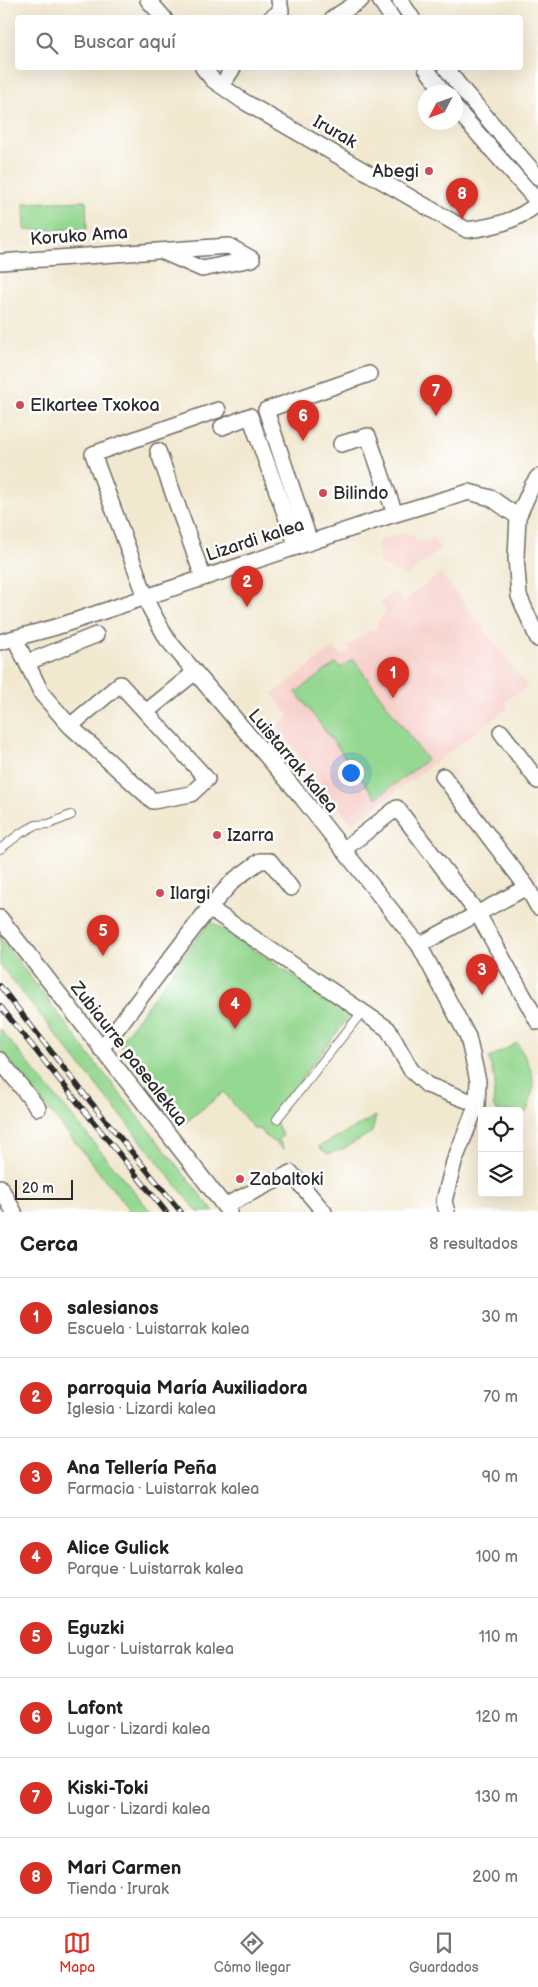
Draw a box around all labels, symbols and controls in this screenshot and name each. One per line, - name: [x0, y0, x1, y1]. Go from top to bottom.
- search box: [15, 15, 523, 70]
- icon: search: [33, 29, 61, 57]
- text: Buscar aquí: [73, 31, 176, 54]
- north arrow: [418, 85, 463, 130]
- street label: Irurak: [309, 111, 361, 153]
- place label: Abegi: [373, 161, 419, 182]
- marker: Abegi: [423, 165, 435, 177]
- pin: 8: [446, 178, 478, 219]
- street label: Koruko Ama: [29, 222, 129, 250]
- pin: 7: [420, 375, 452, 416]
- place label: Elkartee Txokoa: [30, 395, 160, 416]
- marker: Elkartee Txokoa: [14, 399, 26, 411]
- pin: 6: [287, 400, 319, 441]
- place label: Bilindo: [333, 483, 388, 504]
- marker: Bilindo: [317, 487, 329, 499]
- street label: Lizardi kalea: [203, 514, 307, 566]
- pin: 2: [231, 566, 263, 607]
- pin: 1: [377, 657, 409, 698]
- street label: Luistarrak kalea: [244, 705, 342, 817]
- your location: [338, 760, 364, 786]
- place label: Izarra: [227, 825, 274, 846]
- marker: Izarra: [211, 829, 223, 841]
- place label: Ilargi: [170, 883, 210, 904]
- marker: Ilargi: [154, 887, 166, 899]
- pin: 5: [87, 915, 119, 956]
- pin: 3: [466, 954, 498, 995]
- street label: Zubiaurre pasealekua: [66, 977, 192, 1130]
- pin: 4: [219, 988, 251, 1029]
- map controls: [478, 1107, 523, 1197]
- button: locate: [478, 1107, 523, 1152]
- button: layers: [478, 1152, 523, 1197]
- place label: Zabaltoki: [249, 1169, 324, 1190]
- marker: Zabaltoki: [234, 1173, 246, 1185]
- scale bar: [15, 1177, 72, 1200]
- text: 20 m: [22, 1180, 54, 1197]
- text: Cerca: [20, 1232, 78, 1257]
- text: 8 resultados: [429, 1235, 518, 1254]
- text: salesianos: [67, 1297, 159, 1320]
- text: 1: [33, 1308, 39, 1327]
- text: 30 m: [481, 1308, 518, 1327]
- text: Escuela · Luistarrak kalea: [67, 1320, 250, 1339]
- text: parroquia María Auxiliadora: [67, 1377, 308, 1400]
- text: 2: [31, 1388, 41, 1407]
- text: 70 m: [483, 1388, 518, 1407]
- text: Iglesia · Lizardi kalea: [67, 1400, 216, 1419]
- text: Ana Tellería Peña: [67, 1457, 217, 1480]
- text: 3: [31, 1468, 41, 1487]
- text: 90 m: [482, 1468, 518, 1487]
- text: Farmacia · Luistarrak kalea: [67, 1480, 259, 1499]
- text: Alice Gulick: [67, 1537, 169, 1560]
- text: 4: [31, 1548, 41, 1567]
- text: 100 m: [475, 1548, 518, 1567]
- text: Parque · Luistarrak kalea: [67, 1560, 243, 1579]
- text: Eguzki: [67, 1617, 124, 1640]
- text: 5: [31, 1628, 41, 1647]
- text: 110 m: [479, 1628, 518, 1647]
- text: Lugar · Luistarrak kalea: [67, 1640, 234, 1659]
- text: Lafont: [67, 1697, 123, 1720]
- text: 6: [31, 1708, 41, 1727]
- text: 120 m: [475, 1708, 518, 1727]
- text: Lugar · Lizardi kalea: [67, 1720, 210, 1739]
- text: Kiski-Toki: [67, 1777, 148, 1800]
- text: 7: [32, 1788, 40, 1807]
- text: 130 m: [475, 1788, 518, 1807]
- text: Lugar · Lizardi kalea: [67, 1800, 210, 1819]
- text: Mari Carmen: [67, 1857, 181, 1880]
- text: 8: [31, 1868, 41, 1887]
- text: 200 m: [472, 1868, 518, 1887]
- text: Tienda · Irurak: [67, 1880, 169, 1899]
- tab: Mapa: [59, 1929, 95, 1976]
- tab: Cómo llegar: [214, 1929, 290, 1976]
- tab: Guardados: [409, 1929, 479, 1976]

